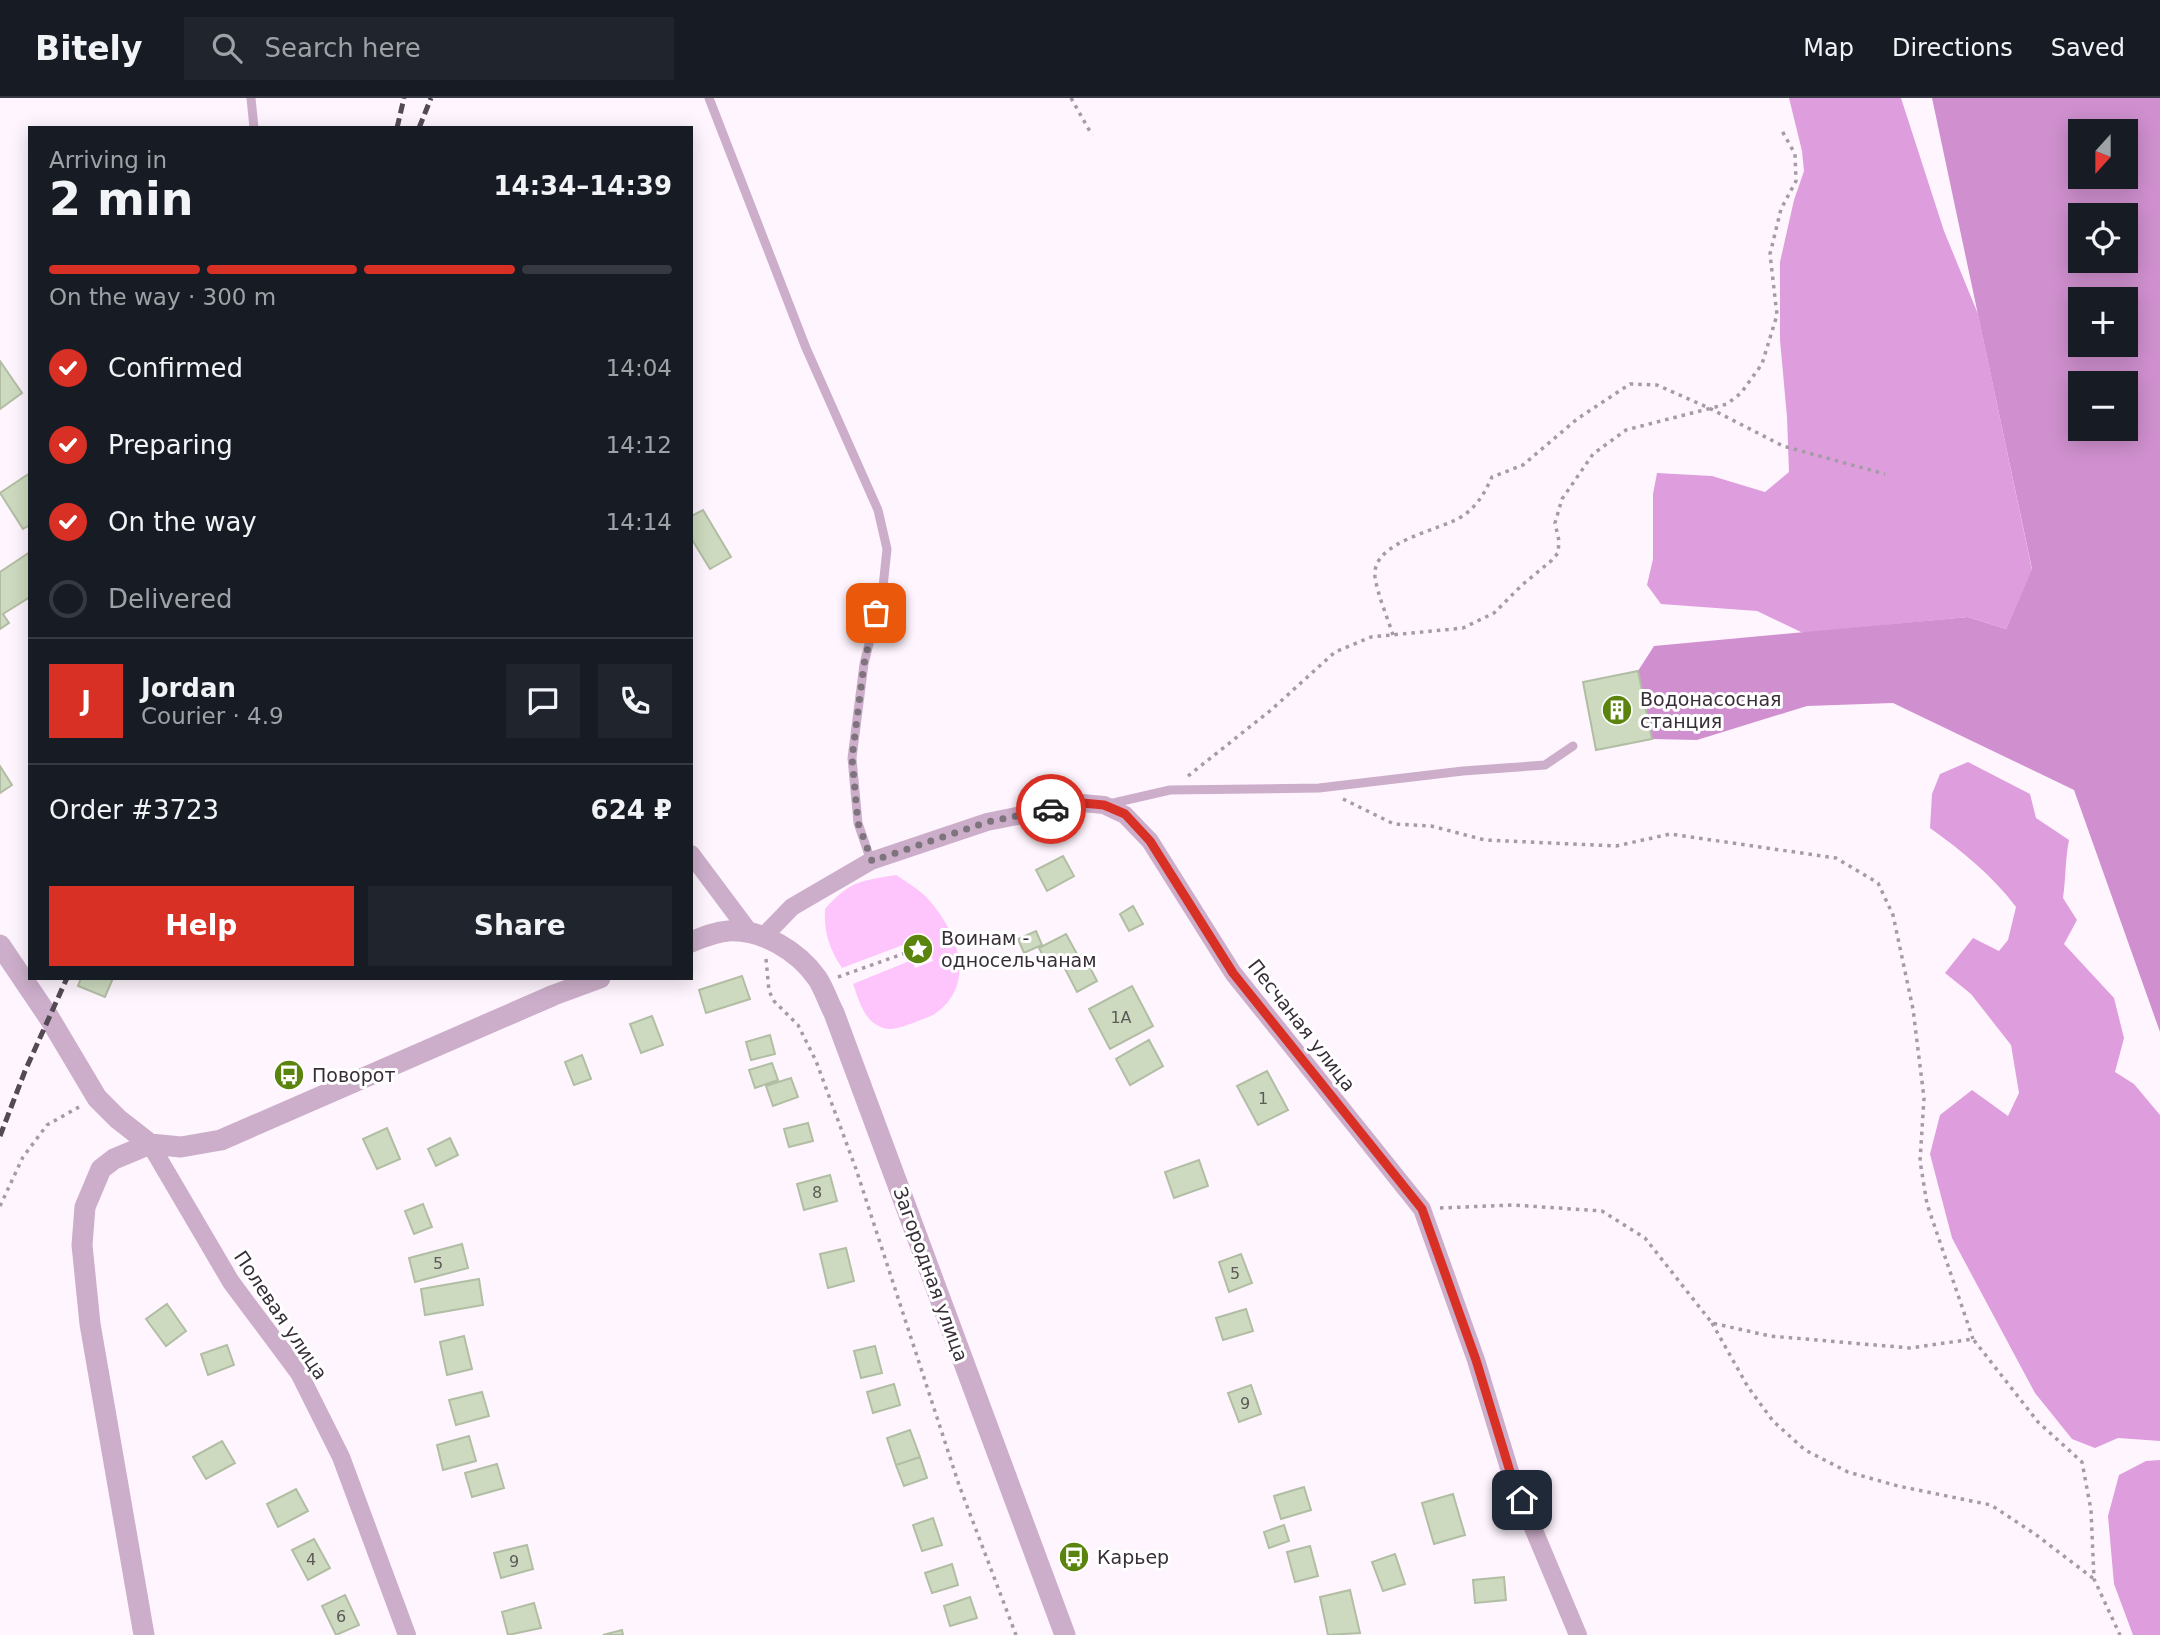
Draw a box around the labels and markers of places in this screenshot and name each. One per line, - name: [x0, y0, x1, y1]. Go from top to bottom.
- pin: [846, 583, 906, 643]
- place label: Водонасосная станция: [1640, 688, 1782, 732]
- building icon: Водонасосная станция: [1600, 693, 1634, 727]
- place label: Воинам - односельчанам: [941, 927, 1097, 971]
- place icon: Воинам - односельчанам: [901, 932, 935, 966]
- bus stop icon: Поворот: [272, 1058, 306, 1092]
- place label: Поворот: [312, 1064, 396, 1086]
- pin: [1492, 1470, 1552, 1530]
- bus stop icon: Карьер: [1057, 1540, 1091, 1574]
- place label: Карьер: [1097, 1546, 1169, 1568]

